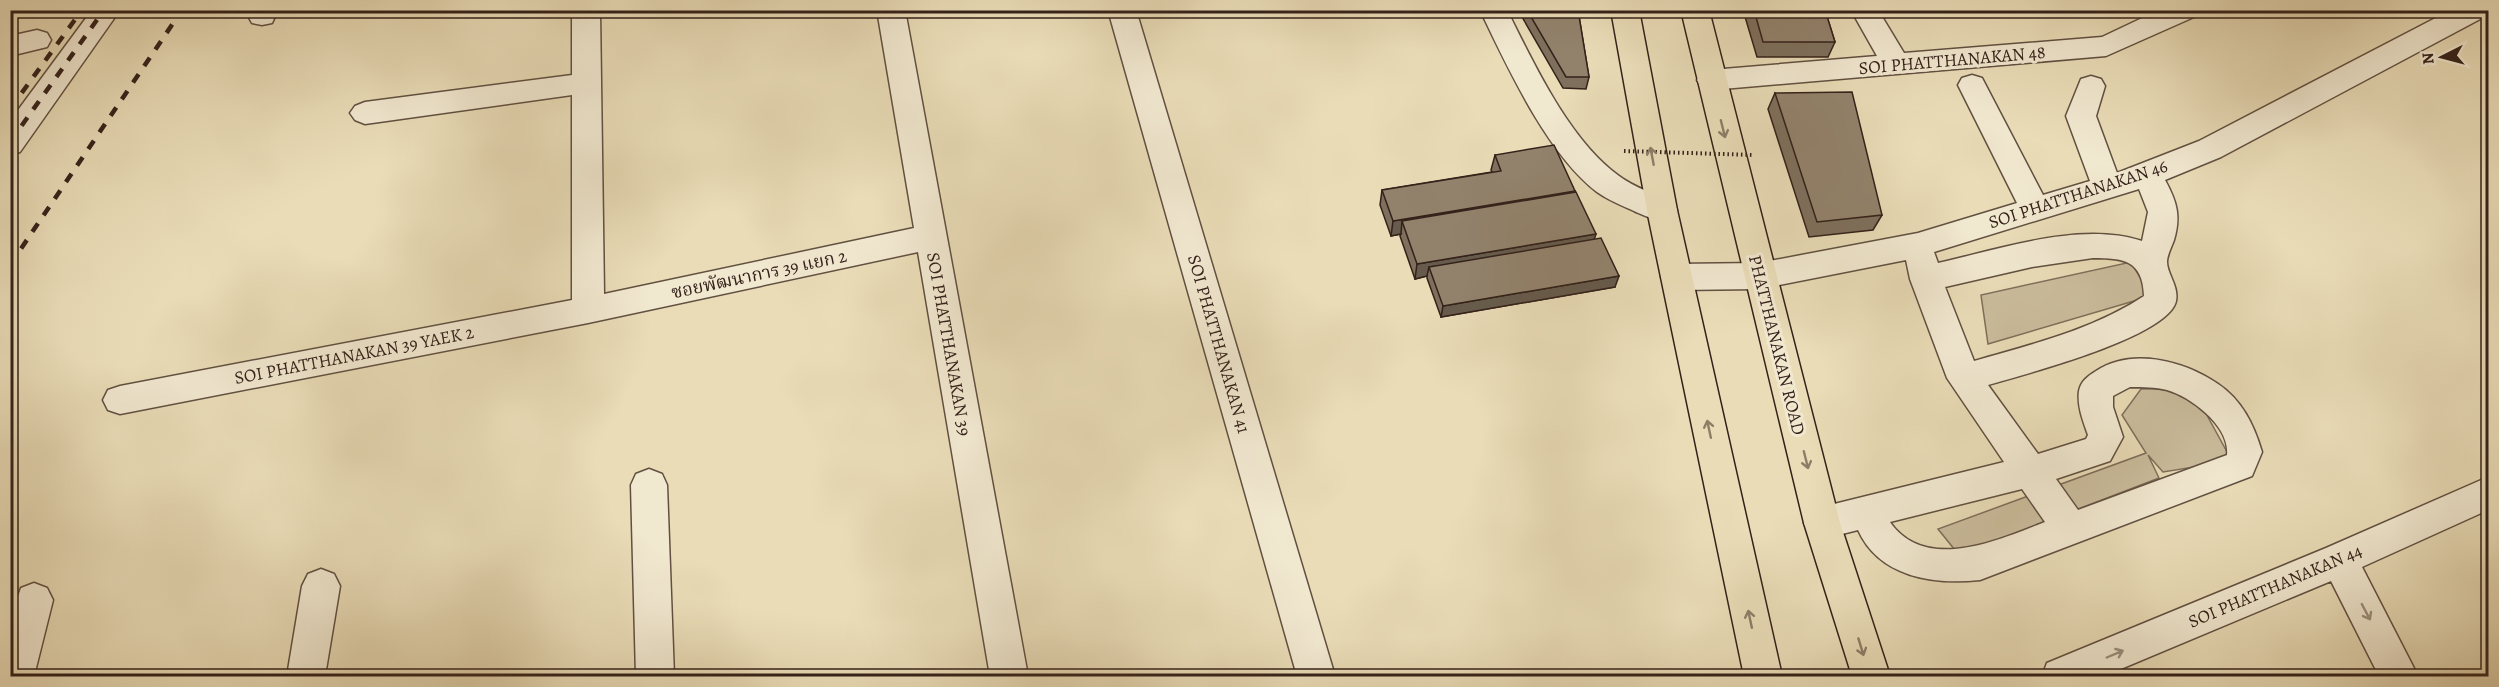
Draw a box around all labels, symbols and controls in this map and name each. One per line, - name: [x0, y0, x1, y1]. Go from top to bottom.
- north arrow: [2412, 27, 2472, 87]
- street label: SOI PHATTHANAKAN 48: [1858, 40, 2046, 80]
- text: N: [2416, 51, 2440, 65]
- one-way arrow: [1718, 119, 1730, 138]
- one-way arrow: [1646, 146, 1657, 166]
- street label: SOI PHATTHANAKAN 46: [1985, 154, 2171, 234]
- street label: ซอยพัฒนาการ 39 แยก 2: [669, 244, 849, 304]
- street label: SOI PHATTHANAKAN 39: [921, 250, 977, 438]
- street label: SOI PHATTHANAKAN 41: [1182, 252, 1256, 436]
- street label: PHATTHANAKAN ROAD: [1743, 252, 1811, 438]
- street label: SOI PHATTHANAKAN 39 YAEK 2: [232, 320, 476, 390]
- one-way arrow: [1703, 419, 1715, 438]
- one-way arrow: [1801, 450, 1813, 469]
- street label: SOI PHATTHANAKAN 44: [2184, 538, 2366, 634]
- one-way arrow: [2361, 602, 2373, 620]
- one-way arrow: [1744, 610, 1755, 630]
- one-way arrow: [1857, 637, 1868, 656]
- one-way arrow: [2105, 648, 2124, 659]

